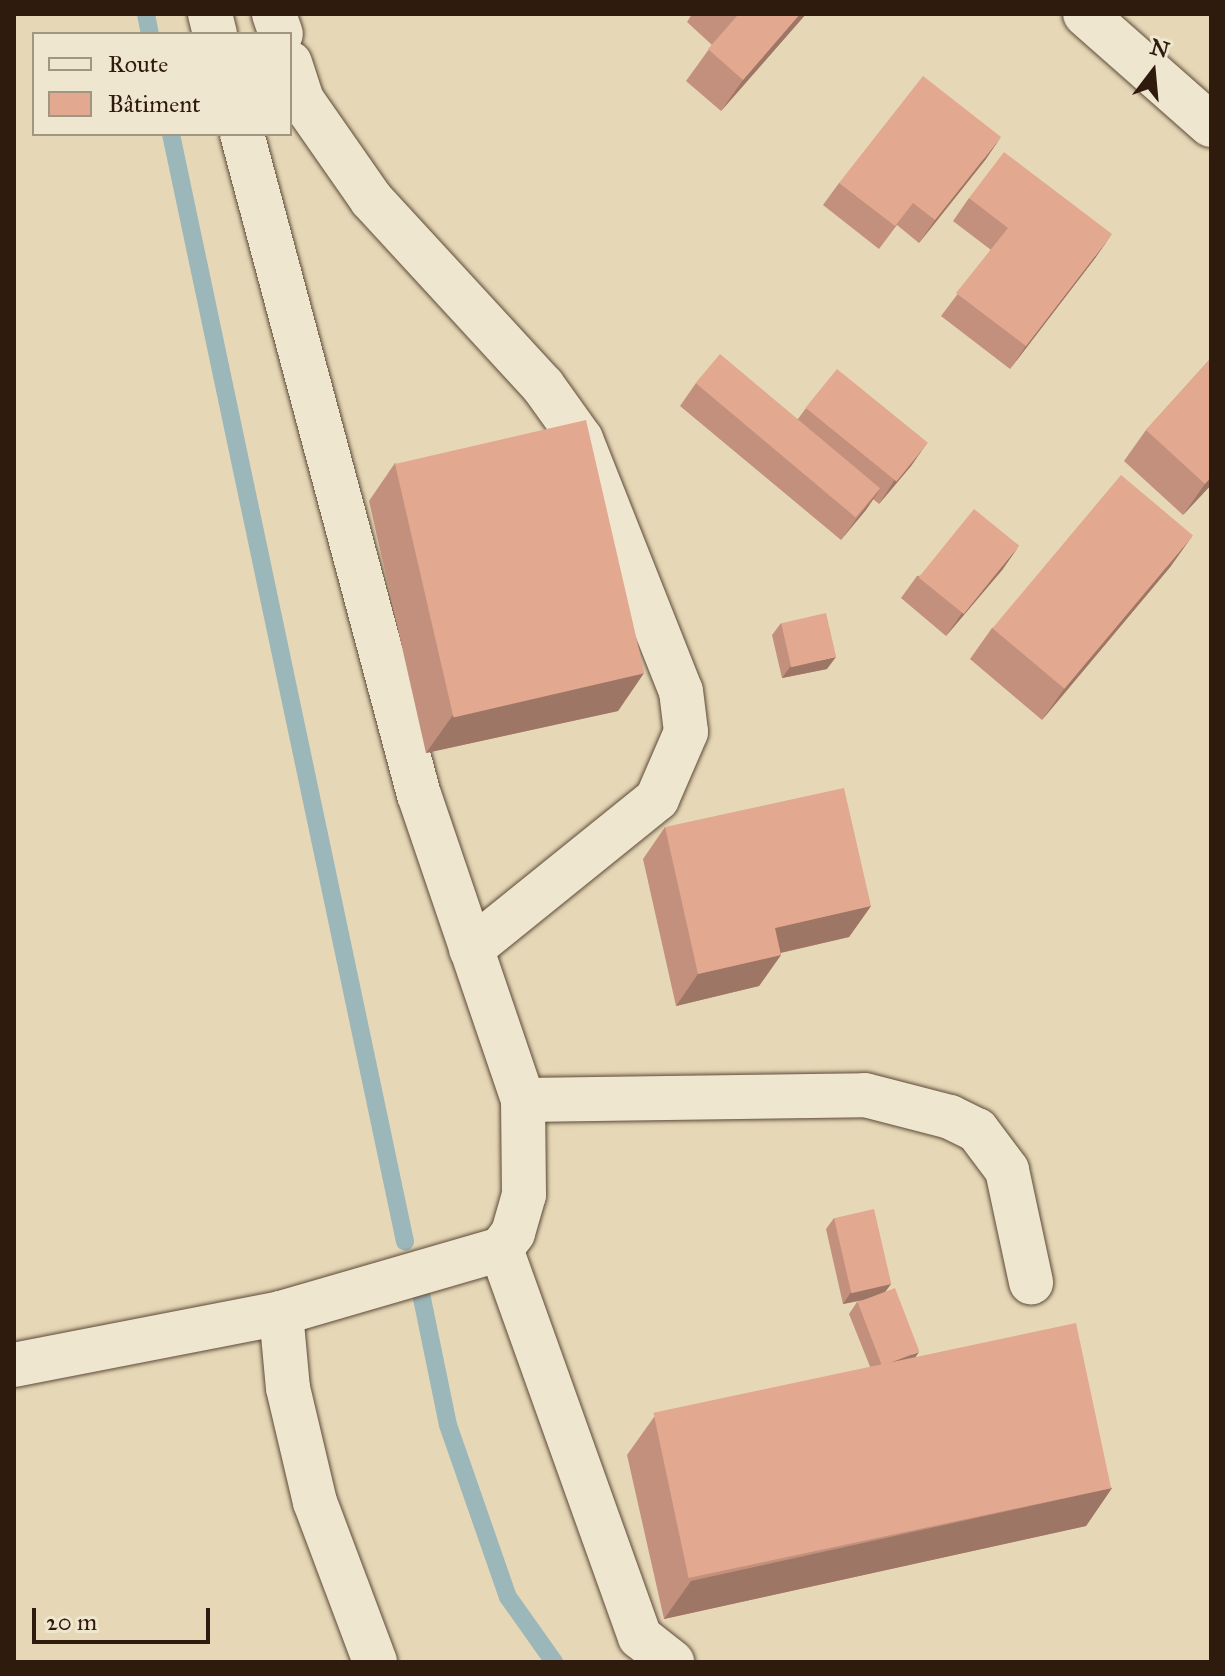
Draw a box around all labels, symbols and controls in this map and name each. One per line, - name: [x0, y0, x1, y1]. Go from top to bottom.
- legend: [32, 32, 292, 136]
- north arrow: [1113, 32, 1193, 112]
- text: N: [1147, 33, 1172, 64]
- text: Route: [108, 49, 168, 79]
- text: Bâtiment: [108, 89, 201, 119]
- scale bar: [36, 1592, 214, 1642]
- text: 20 m: [46, 1607, 97, 1637]

